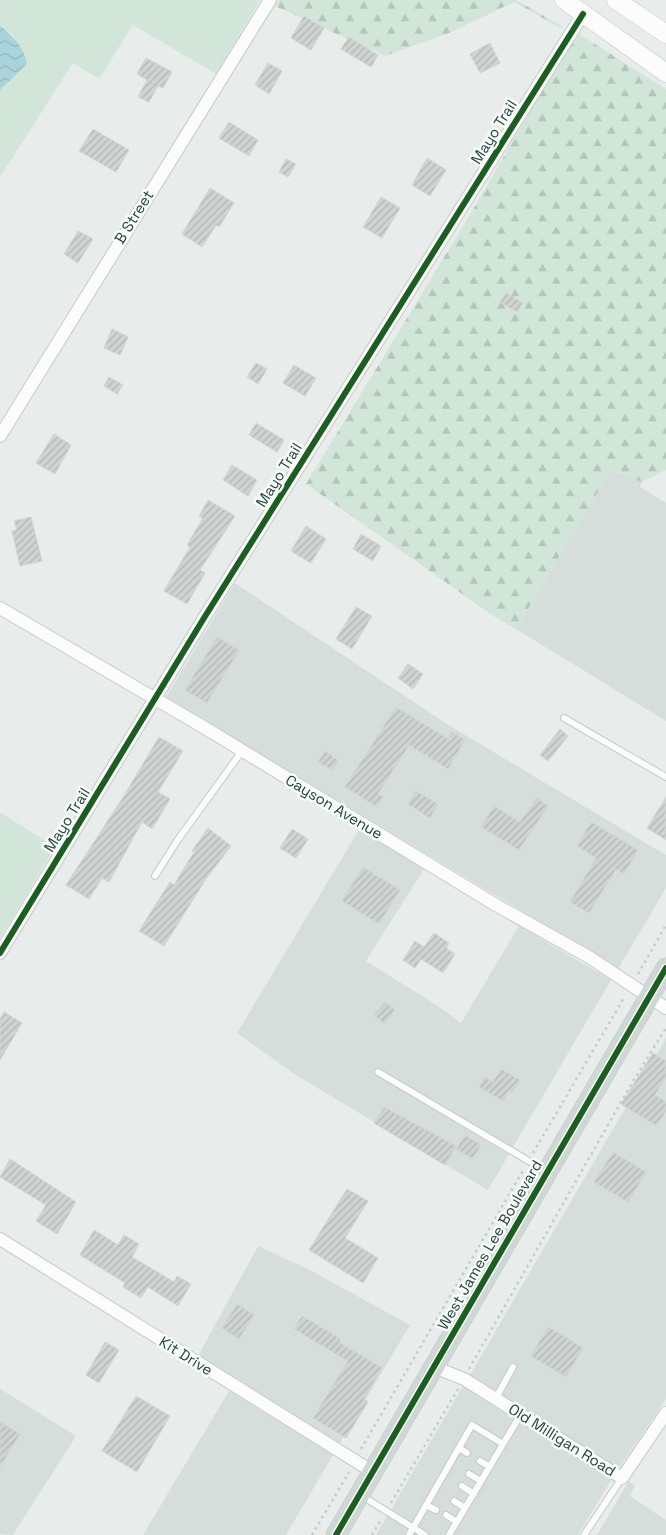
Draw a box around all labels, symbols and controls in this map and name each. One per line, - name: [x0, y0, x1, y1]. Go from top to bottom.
- street label: Mayo Trail: [466, 96, 521, 167]
- street label: B Street: [110, 186, 157, 247]
- street label: Mayo Trail: [251, 439, 306, 510]
- street label: Cayson Avenue: [282, 770, 387, 843]
- street label: Mayo Trail: [39, 784, 94, 855]
- street label: West James Lee Boulevard: [433, 1156, 546, 1333]
- street label: Kit Drive: [156, 1332, 217, 1379]
- street label: Old Milligan Road: [505, 1399, 619, 1480]

